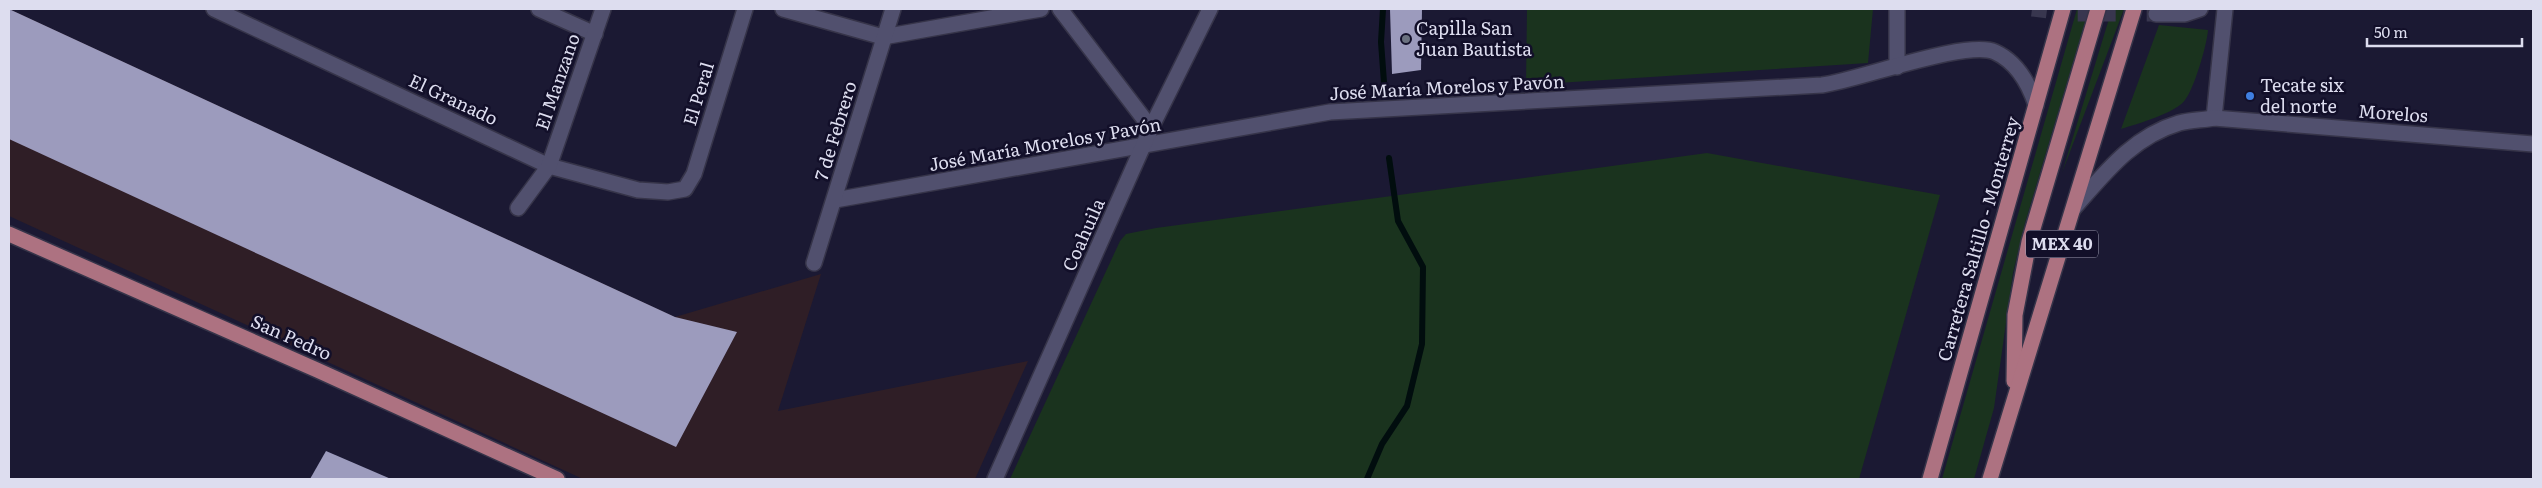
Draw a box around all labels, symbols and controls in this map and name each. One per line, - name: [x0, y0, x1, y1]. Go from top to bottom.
- place label: Capilla San Juan Bautista: [1416, 14, 1532, 62]
- scale bar: [2367, 15, 2522, 47]
- text: 50 m: [2374, 20, 2408, 43]
- street label: El Manzano: [527, 29, 586, 134]
- marker: Capilla San Juan Bautista: [1400, 33, 1412, 45]
- street label: El Peral: [675, 58, 720, 129]
- street label: El Granado: [405, 66, 503, 131]
- street label: José María Morelos y Pavón: [1329, 67, 1565, 106]
- place label: Tecate six del norte: [2260, 71, 2345, 119]
- street label: 7 de Febrero: [807, 77, 863, 184]
- marker: Tecate six del norte: [2244, 90, 2256, 102]
- street label: Morelos: [2357, 97, 2429, 128]
- street label: José María Morelos y Pavón: [927, 110, 1163, 177]
- street label: Carretera Saltillo - Monterrey: [1930, 112, 2026, 364]
- street label: Coahuila: [1055, 193, 1111, 275]
- road number: MEX 40: [2026, 230, 2098, 258]
- street label: San Pedro: [247, 307, 336, 366]

